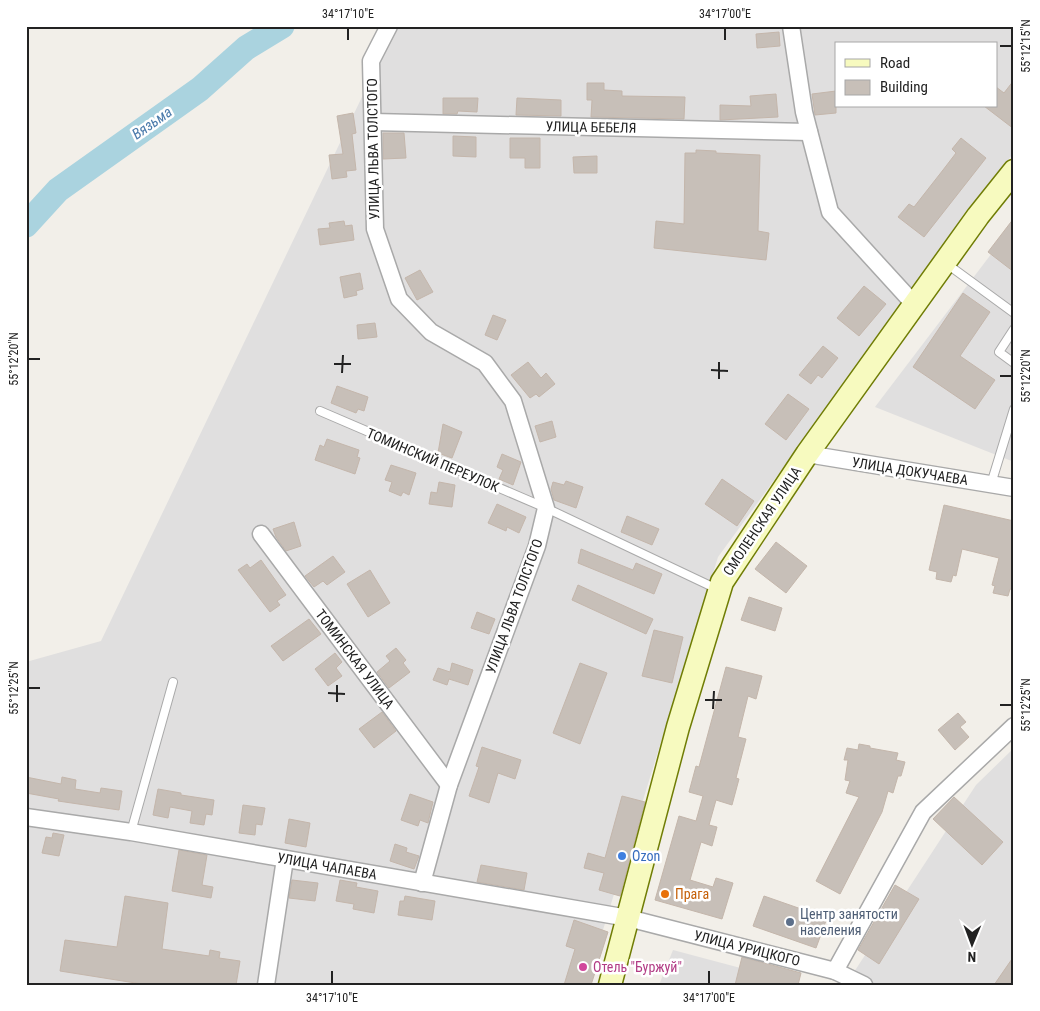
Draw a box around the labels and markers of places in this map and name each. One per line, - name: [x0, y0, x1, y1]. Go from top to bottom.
- place label: Ozon: [632, 848, 660, 864]
- marker: Ozon: [616, 850, 628, 862]
- place label: Прага: [675, 886, 709, 902]
- marker: Прага: [659, 888, 671, 900]
- place label: Центр занятости населения: [800, 906, 898, 938]
- marker: Центр занятости населения: [784, 916, 796, 928]
- place label: Отель "Буржуй": [593, 959, 682, 975]
- marker: Отель "Буржуй": [577, 961, 589, 973]

